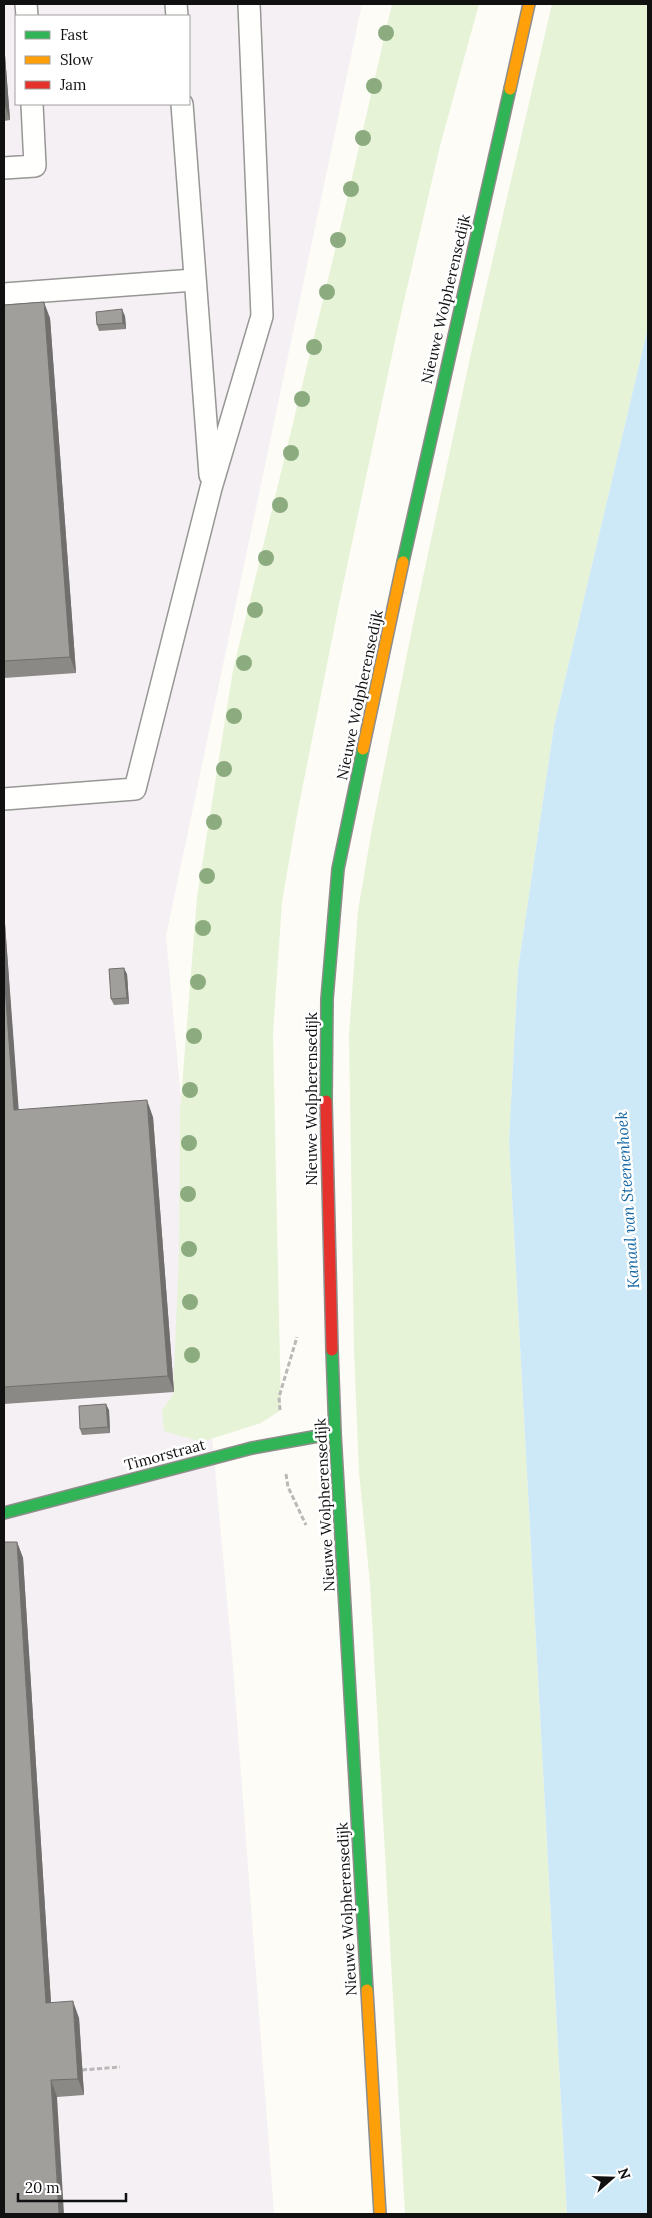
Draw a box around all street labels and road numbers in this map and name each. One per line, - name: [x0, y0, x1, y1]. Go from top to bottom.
- street label: Nieuwe Wolpherensedijk: [417, 212, 474, 386]
- street label: Nieuwe Wolpherensedijk: [332, 608, 387, 782]
- street label: Nieuwe Wolpherensedijk: [302, 1012, 321, 1186]
- street label: Nieuwe Wolpherensedijk: [310, 1418, 339, 1592]
- street label: Timorstraat: [122, 1435, 208, 1474]
- street label: Nieuwe Wolpherensedijk: [332, 1822, 361, 1996]

